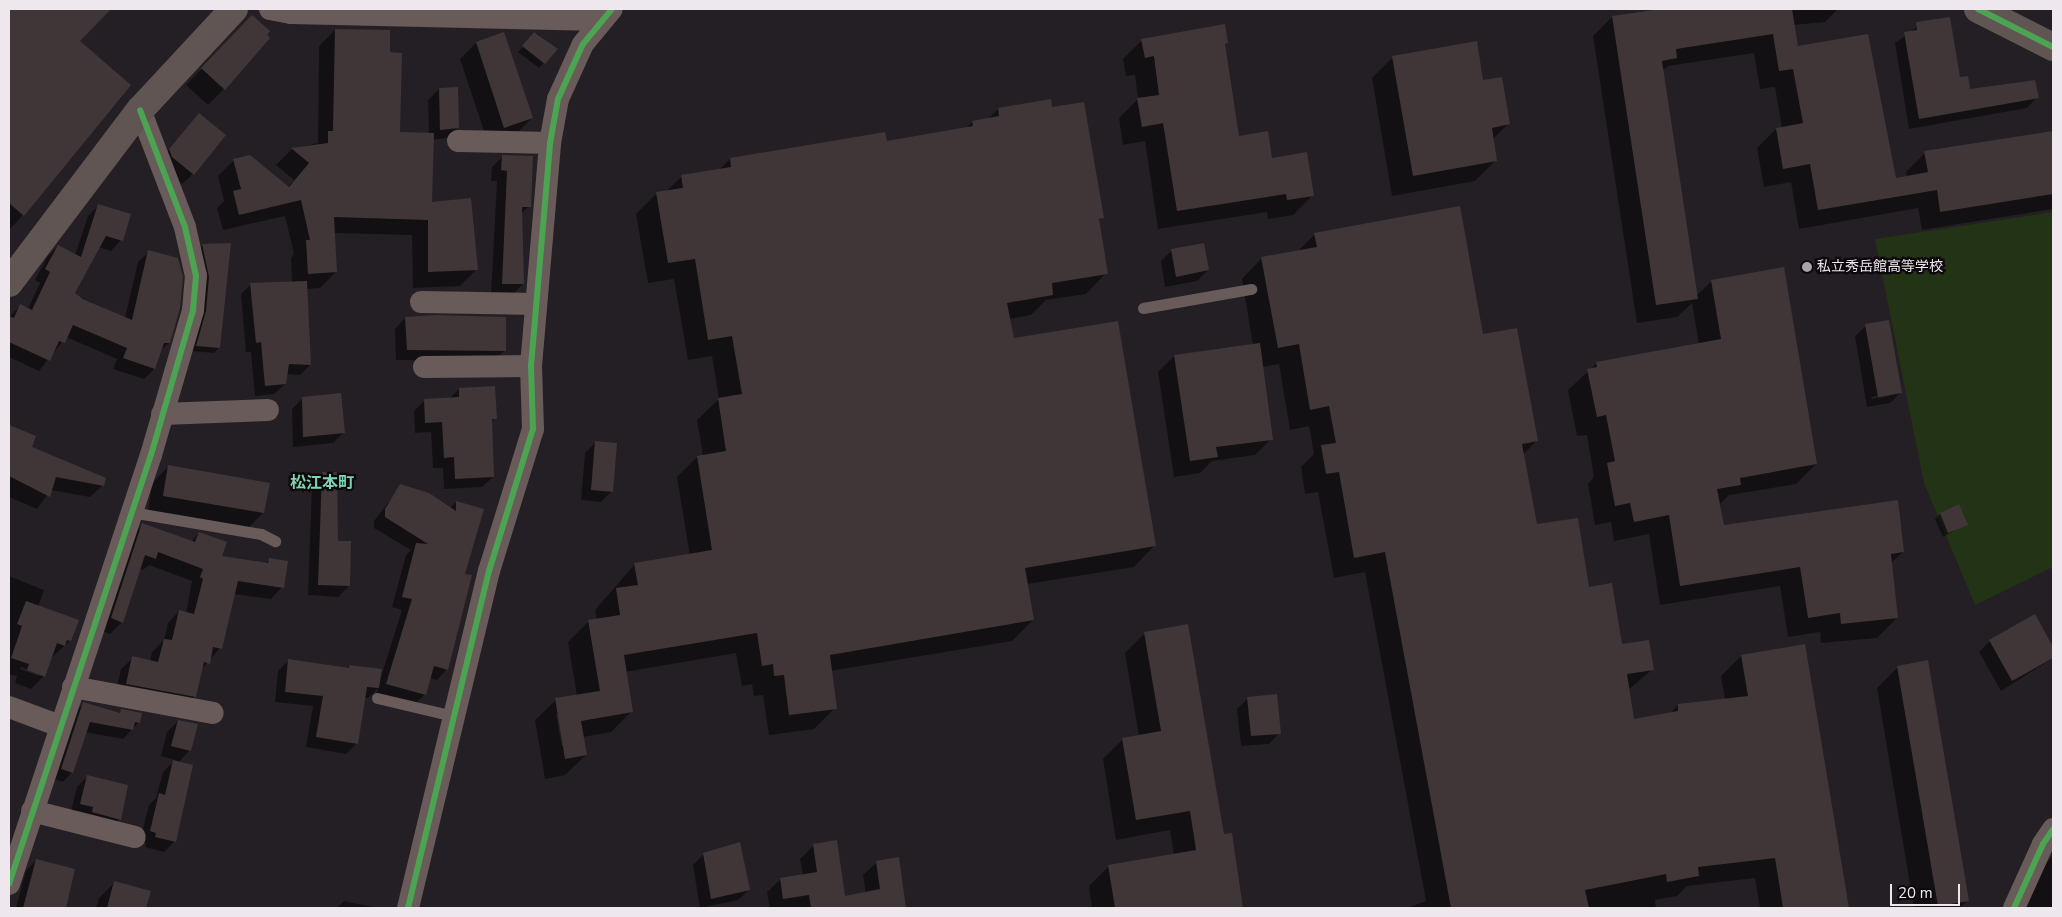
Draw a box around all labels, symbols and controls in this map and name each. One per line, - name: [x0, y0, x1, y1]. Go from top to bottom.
- place label: 私立秀岳館高等学校: [1817, 259, 1943, 275]
- marker: 私立秀岳館高等学校: [1801, 261, 1813, 273]
- district label: 松江本町: [290, 473, 354, 493]
- scale bar: [1892, 874, 1962, 906]
- text: 20 m: [1898, 883, 1933, 903]

